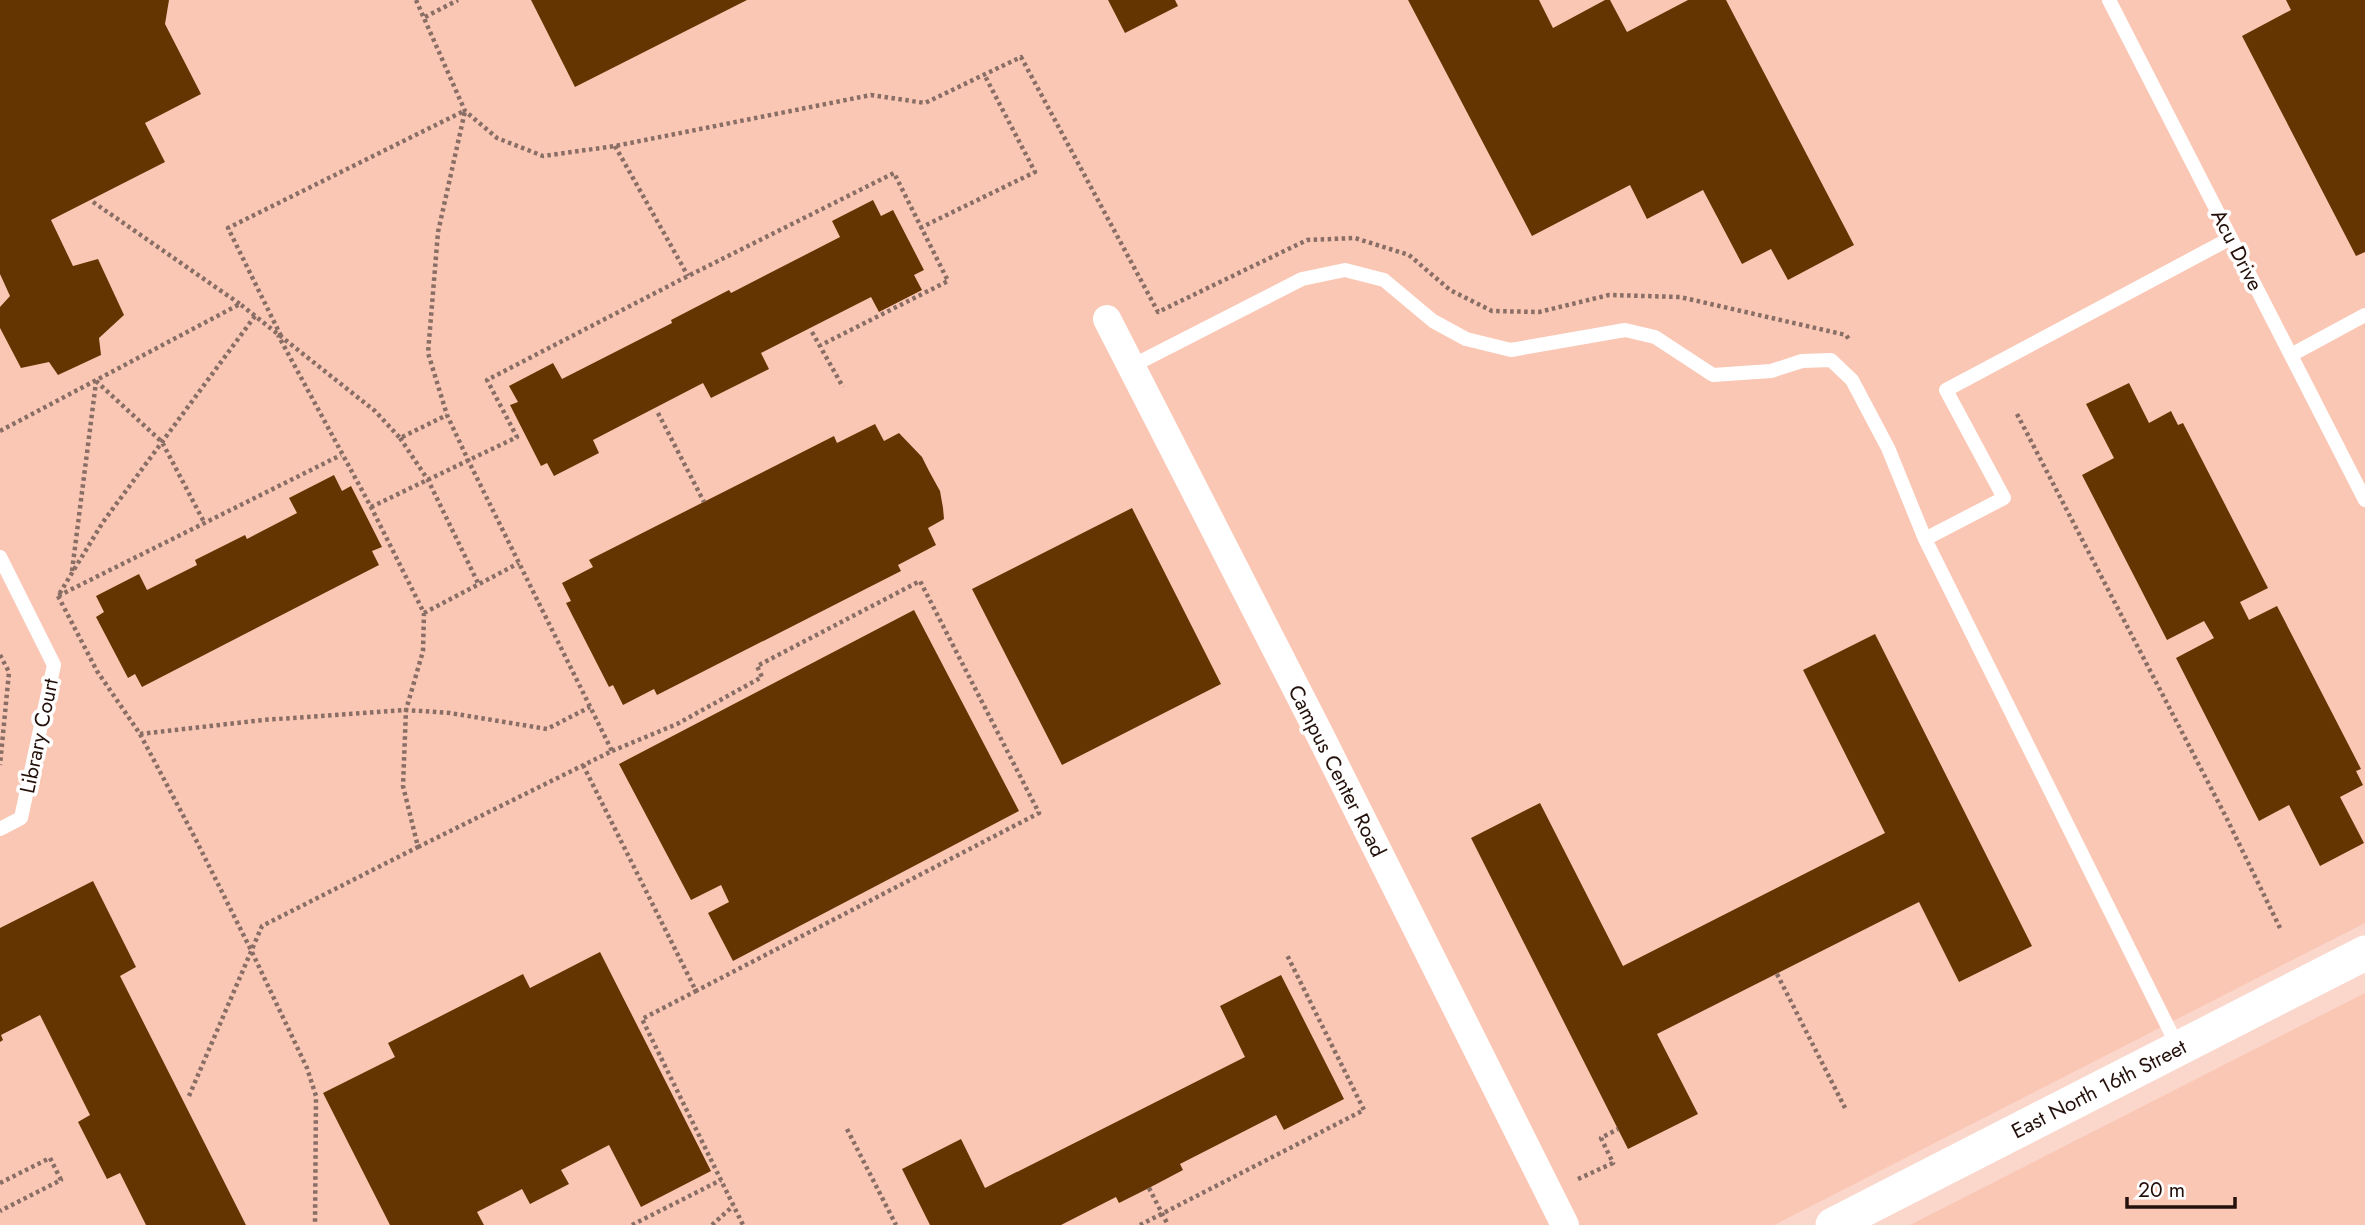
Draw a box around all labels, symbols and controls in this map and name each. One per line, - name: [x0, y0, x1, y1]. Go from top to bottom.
- street label: Acu Drive: [2204, 204, 2270, 296]
- street label: Library Court: [12, 676, 66, 796]
- street label: Campus Center Road: [1281, 680, 1393, 862]
- street label: East North 16th Street: [2006, 1032, 2192, 1146]
- scale bar: [2127, 1166, 2236, 1210]
- text: 20 m: [2138, 1175, 2185, 1205]

